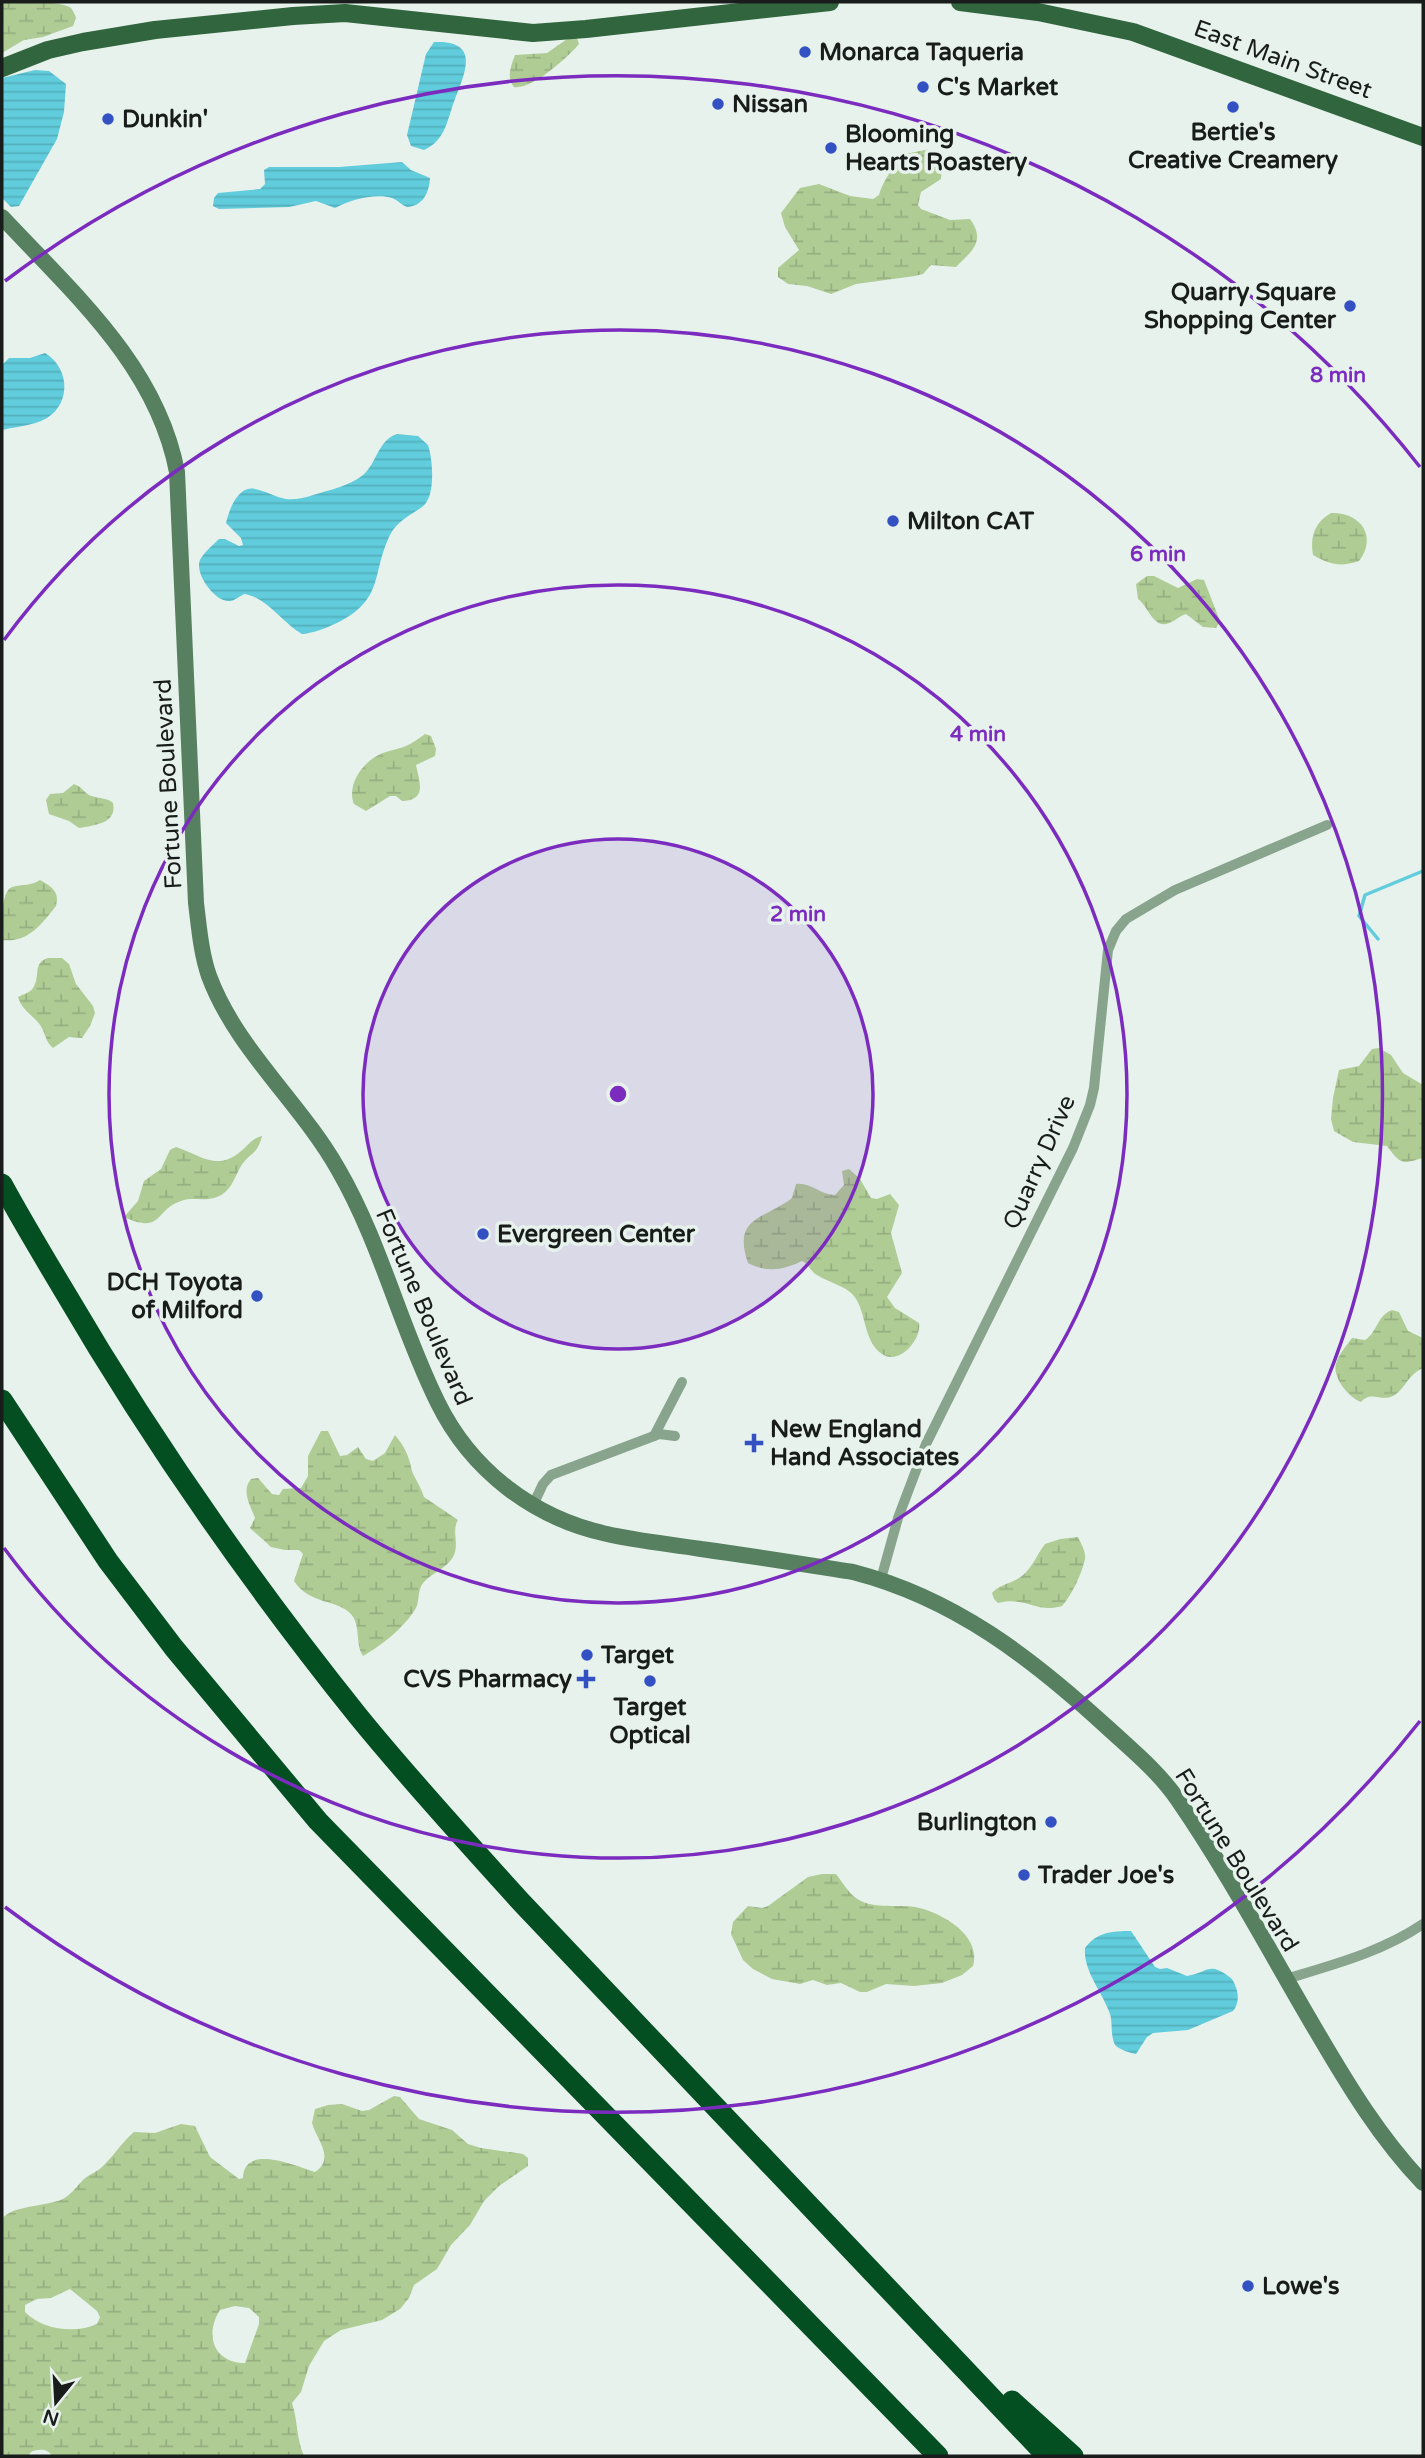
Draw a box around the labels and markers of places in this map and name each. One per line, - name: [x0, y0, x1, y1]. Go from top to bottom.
- place label: Monarca Taqueria: [819, 38, 1024, 67]
- marker: Monarca Taqueria: [797, 44, 813, 60]
- place label: C's Market: [937, 73, 1059, 102]
- marker: C's Market: [915, 79, 931, 95]
- place label: Nissan: [732, 90, 808, 119]
- marker: Nissan: [710, 96, 726, 112]
- marker: Bertie's Creative Creamery: [1225, 99, 1241, 115]
- place label: Dunkin': [122, 105, 208, 134]
- marker: Dunkin': [100, 111, 116, 127]
- place label: Bertie's Creative Creamery: [1128, 118, 1338, 175]
- place label: Blooming Hearts Roastery: [845, 120, 1027, 177]
- marker: Blooming Hearts Roastery: [823, 140, 839, 156]
- place label: Quarry Square Shopping Center: [1144, 278, 1337, 335]
- marker: Quarry Square Shopping Center: [1342, 298, 1358, 314]
- place label: Milton CAT: [907, 507, 1034, 536]
- marker: Milton CAT: [885, 513, 901, 529]
- centre of rings: [606, 1082, 630, 1106]
- place label: Evergreen Center: [497, 1220, 696, 1249]
- marker: Evergreen Center: [475, 1226, 491, 1242]
- place label: DCH Toyota of Milford: [107, 1268, 243, 1325]
- marker: DCH Toyota of Milford: [249, 1288, 265, 1304]
- place label: New England Hand Associates: [770, 1415, 959, 1472]
- marker: New England Hand Associates: [744, 1433, 764, 1453]
- place label: Target: [600, 1641, 675, 1670]
- marker: Target: [579, 1647, 595, 1663]
- place label: CVS Pharmacy: [403, 1665, 572, 1694]
- marker: CVS Pharmacy: [578, 1671, 594, 1687]
- marker: Target Optical: [642, 1673, 658, 1689]
- place label: Target Optical: [609, 1693, 691, 1750]
- place label: Burlington: [917, 1808, 1037, 1837]
- marker: Burlington: [1043, 1814, 1059, 1830]
- place label: Trader Joe's: [1037, 1861, 1174, 1890]
- marker: Trader Joe's: [1016, 1867, 1032, 1883]
- place label: Lowe's: [1262, 2272, 1340, 2301]
- marker: Lowe's: [1240, 2278, 1256, 2294]

